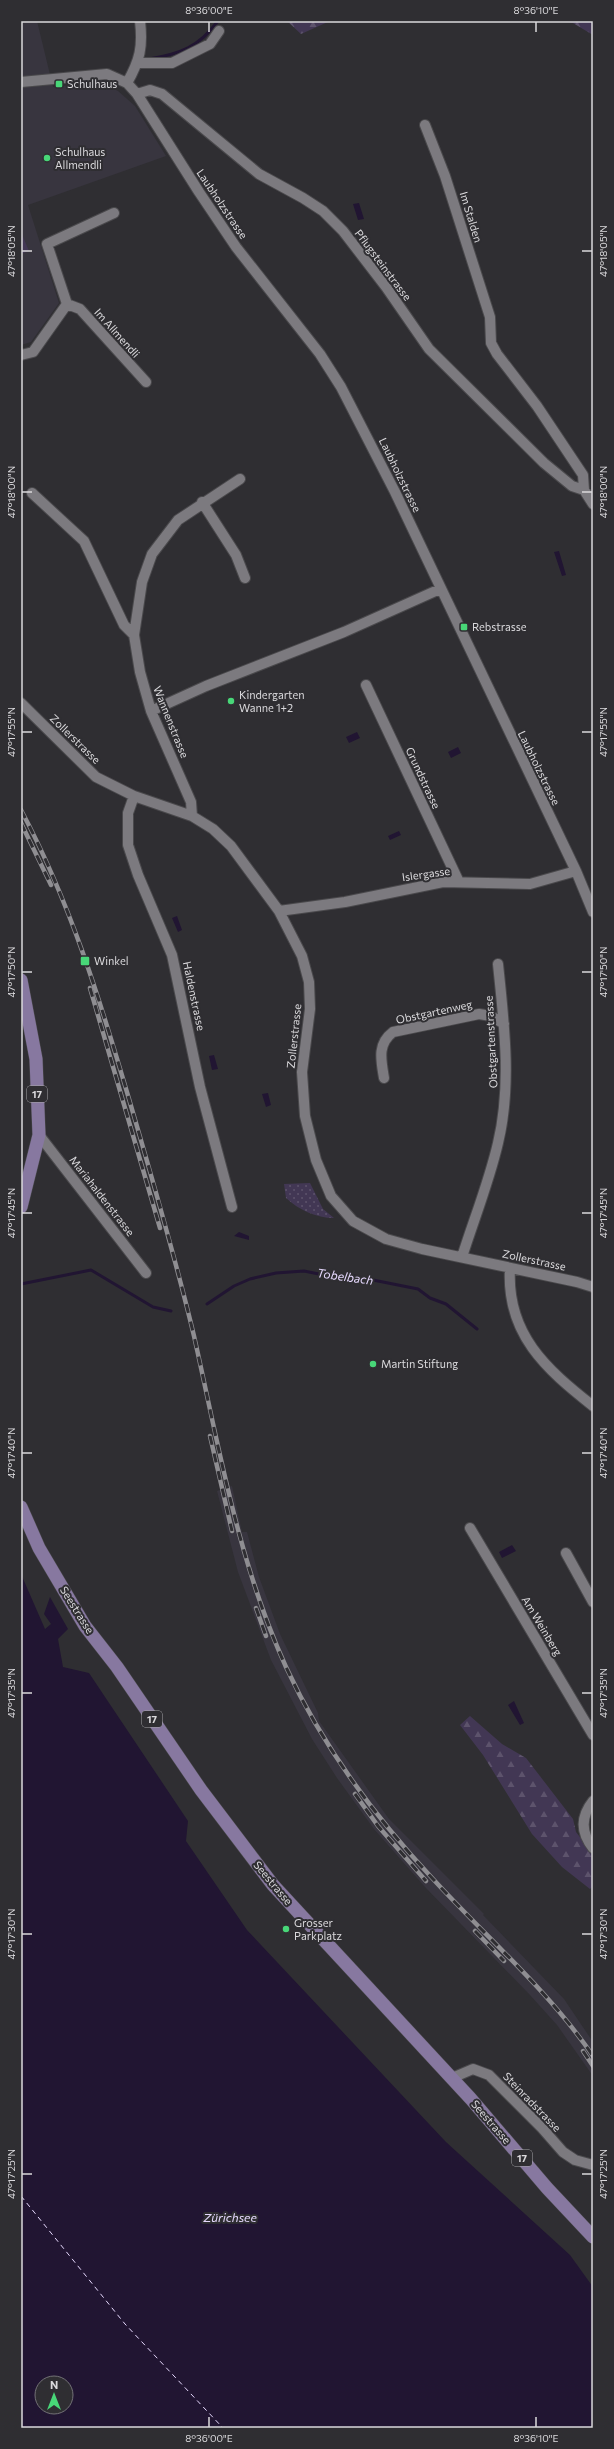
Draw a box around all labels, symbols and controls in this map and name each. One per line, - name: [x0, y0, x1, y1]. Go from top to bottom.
- text: 8°36'00"E: [185, 4, 233, 16]
- text: 8°36'10"E: [513, 4, 559, 16]
- place label: Schulhaus: [67, 77, 117, 90]
- marker: Schulhaus: [54, 79, 64, 89]
- place label: Schulhaus Allmendli: [55, 145, 105, 171]
- marker: Schulhaus Allmendli: [42, 153, 52, 163]
- street label: Laubholzstrasse: [194, 166, 251, 241]
- street label: Im Stalden: [458, 190, 485, 244]
- text: 47°18'05"N: [5, 225, 17, 277]
- text: 47°18'05"N: [597, 225, 609, 277]
- street label: Pflugsteinstrasse: [352, 227, 415, 303]
- street label: Im Allmendli: [92, 305, 143, 360]
- street label: Laubholzstrasse: [377, 435, 424, 514]
- text: 47°18'00"N: [5, 466, 17, 518]
- text: 47°18'00"N: [597, 466, 609, 518]
- place label: Rebstrasse: [472, 620, 527, 633]
- marker: Rebstrasse: [459, 622, 469, 632]
- street label: Wannenstrasse: [151, 684, 192, 760]
- place label: Kindergarten Wanne 1+2: [239, 688, 305, 714]
- marker: Kindergarten Wanne 1+2: [226, 696, 236, 706]
- text: 47°17'55"N: [5, 707, 17, 757]
- text: 47°17'55"N: [597, 707, 609, 757]
- street label: Zollerstrasse: [47, 711, 103, 766]
- street label: Laubholzstrasse: [516, 728, 563, 807]
- street label: Grundstrasse: [403, 745, 443, 811]
- street label: Islergasse: [401, 864, 451, 883]
- text: 47°17'50"N: [5, 947, 17, 997]
- text: 47°17'50"N: [597, 947, 609, 997]
- place label: Winkel: [94, 954, 129, 967]
- marker: Winkel: [79, 955, 91, 967]
- street label: Haldenstrasse: [181, 960, 208, 1032]
- street label: Obstgartenstrasse: [482, 995, 499, 1089]
- street label: Obstgartenweg: [395, 997, 473, 1026]
- street label: Zollerstrasse: [284, 1003, 303, 1069]
- road number: 17: [27, 1086, 47, 1102]
- street label: Mariahaldenstrasse: [67, 1153, 138, 1238]
- text: 47°17'45"N: [5, 1188, 17, 1238]
- text: 47°17'45"N: [597, 1188, 609, 1238]
- street label: Zollerstrasse: [501, 1246, 567, 1273]
- water label: Tobelbach: [316, 1265, 374, 1287]
- place label: Martin Stiftung: [381, 1357, 458, 1370]
- marker: Martin Stiftung: [368, 1359, 378, 1369]
- text: 47°17'40"N: [5, 1427, 17, 1479]
- text: 47°17'40"N: [597, 1427, 609, 1479]
- street label: Seestrasse: [58, 1584, 97, 1636]
- street label: Am Weinberg: [520, 1594, 565, 1658]
- text: 47°17'35"N: [5, 1668, 17, 1718]
- text: 47°17'35"N: [597, 1668, 609, 1718]
- road number: 17: [142, 1711, 162, 1727]
- street label: Seestrasse: [251, 1858, 296, 1907]
- text: 47°17'30"N: [5, 1909, 17, 1959]
- text: 47°17'30"N: [597, 1909, 609, 1959]
- place label: Grosser Parkplatz: [294, 1916, 343, 1942]
- marker: Grosser Parkplatz: [281, 1924, 291, 1934]
- street label: Steinradstrasse: [501, 2069, 564, 2134]
- street label: Seestrasse: [469, 2097, 514, 2146]
- text: 47°17'25"N: [5, 2149, 17, 2199]
- text: 47°17'25"N: [597, 2149, 609, 2199]
- road number: 17: [512, 2150, 532, 2166]
- water label: Zürichsee: [202, 2210, 257, 2224]
- north arrow: [34, 2375, 74, 2415]
- text: N: [50, 2378, 58, 2391]
- text: 8°36'00"E: [185, 2432, 233, 2444]
- text: 8°36'10"E: [513, 2432, 559, 2444]

